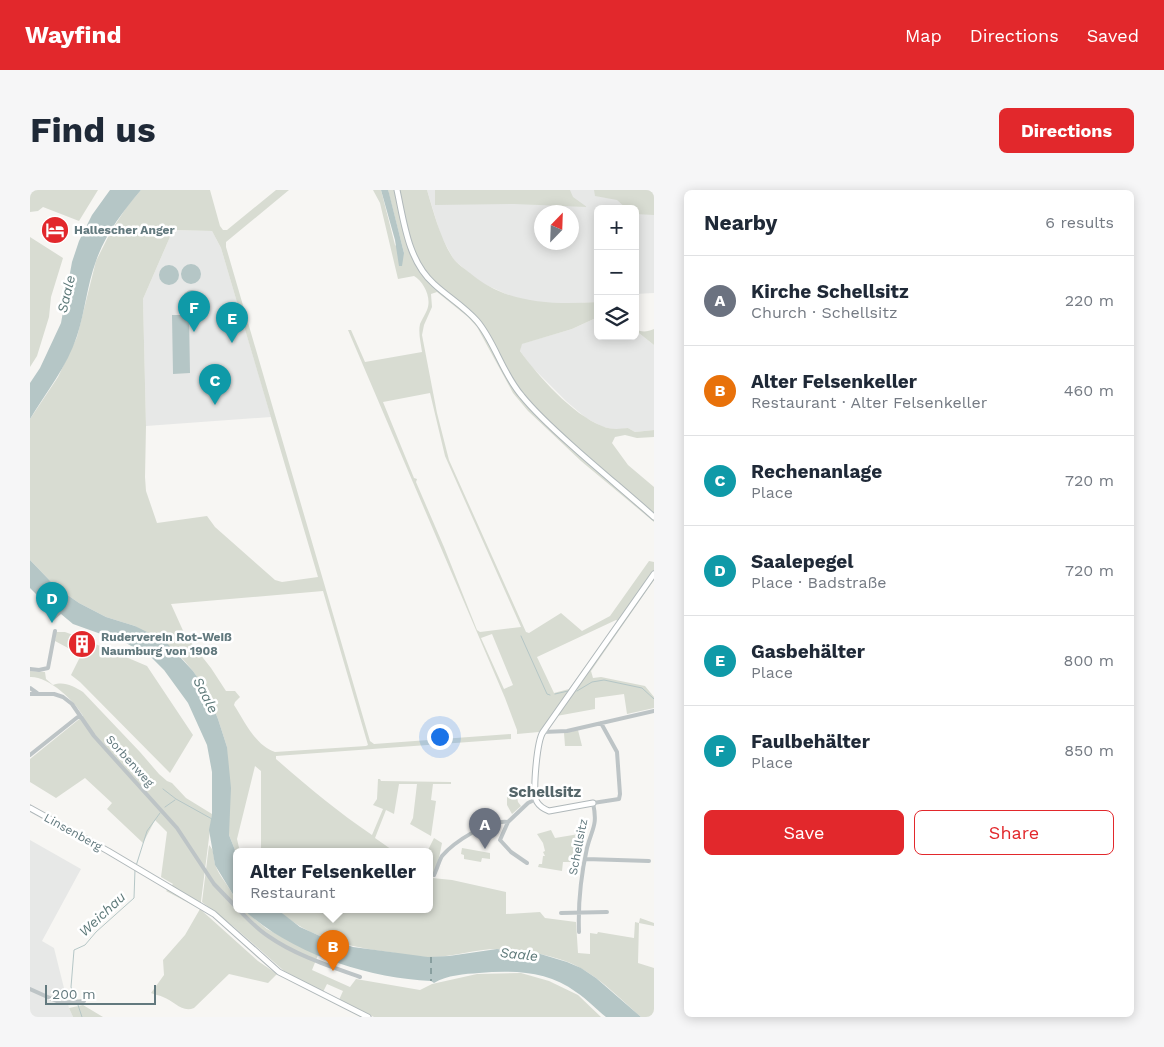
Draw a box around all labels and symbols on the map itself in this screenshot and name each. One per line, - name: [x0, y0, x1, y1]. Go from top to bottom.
- north arrow: [534, 205, 579, 250]
- hotel icon: Hallescher Anger: [40, 215, 70, 245]
- place label: Hallescher Anger: [74, 223, 176, 237]
- water label: Saale: [54, 274, 78, 314]
- pin: F: [178, 291, 210, 332]
- pin: E: [216, 302, 248, 343]
- pin: C: [199, 364, 231, 405]
- pin: D: [36, 582, 68, 623]
- building icon: Ruderverein Rot-Weiß Naumburg von 1908: [67, 629, 97, 659]
- place label: Ruderverein Rot-Weiß Naumburg von 1908: [101, 630, 232, 658]
- water label: Saale: [190, 674, 222, 716]
- your location: [427, 724, 453, 750]
- street label: Sorbenweg: [103, 732, 157, 790]
- district label: Schellsitz: [509, 783, 582, 801]
- pin: A: [469, 808, 501, 849]
- street label: Linsenberg: [42, 810, 105, 854]
- street label: Schellsitz: [566, 818, 590, 876]
- water label: Weichau: [76, 889, 128, 939]
- pin: B: [317, 930, 349, 971]
- water label: Saale: [499, 944, 539, 964]
- scale bar: [45, 982, 156, 1005]

